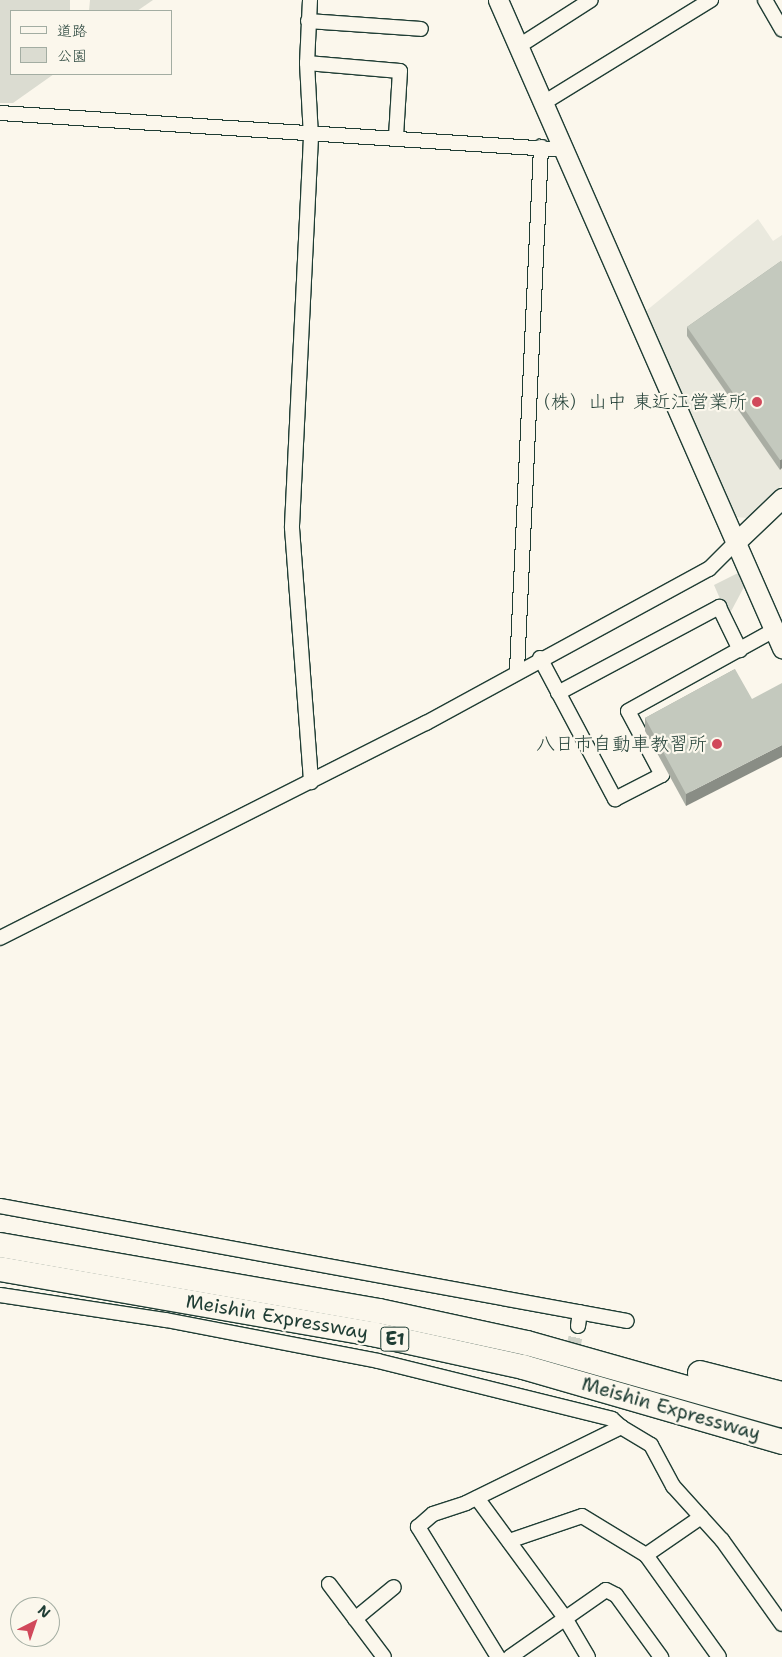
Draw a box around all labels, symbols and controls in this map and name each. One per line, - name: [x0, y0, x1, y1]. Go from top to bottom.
- legend: [10, 10, 172, 75]
- text: 道路: [57, 21, 87, 41]
- text: 公園: [57, 46, 87, 66]
- place label: （株）山中 東近江営業所: [532, 391, 747, 413]
- marker: （株）山中 東近江営業所: [751, 396, 763, 408]
- place label: 八日市自動車教習所: [536, 733, 707, 755]
- marker: 八日市自動車教習所: [711, 738, 723, 750]
- street label: Meishin Expressway: [184, 1290, 370, 1344]
- road number: E1: [380, 1324, 410, 1355]
- street label: Meishin Expressway: [579, 1373, 763, 1445]
- north arrow: [10, 1597, 60, 1647]
- text: N: [34, 1601, 54, 1622]

